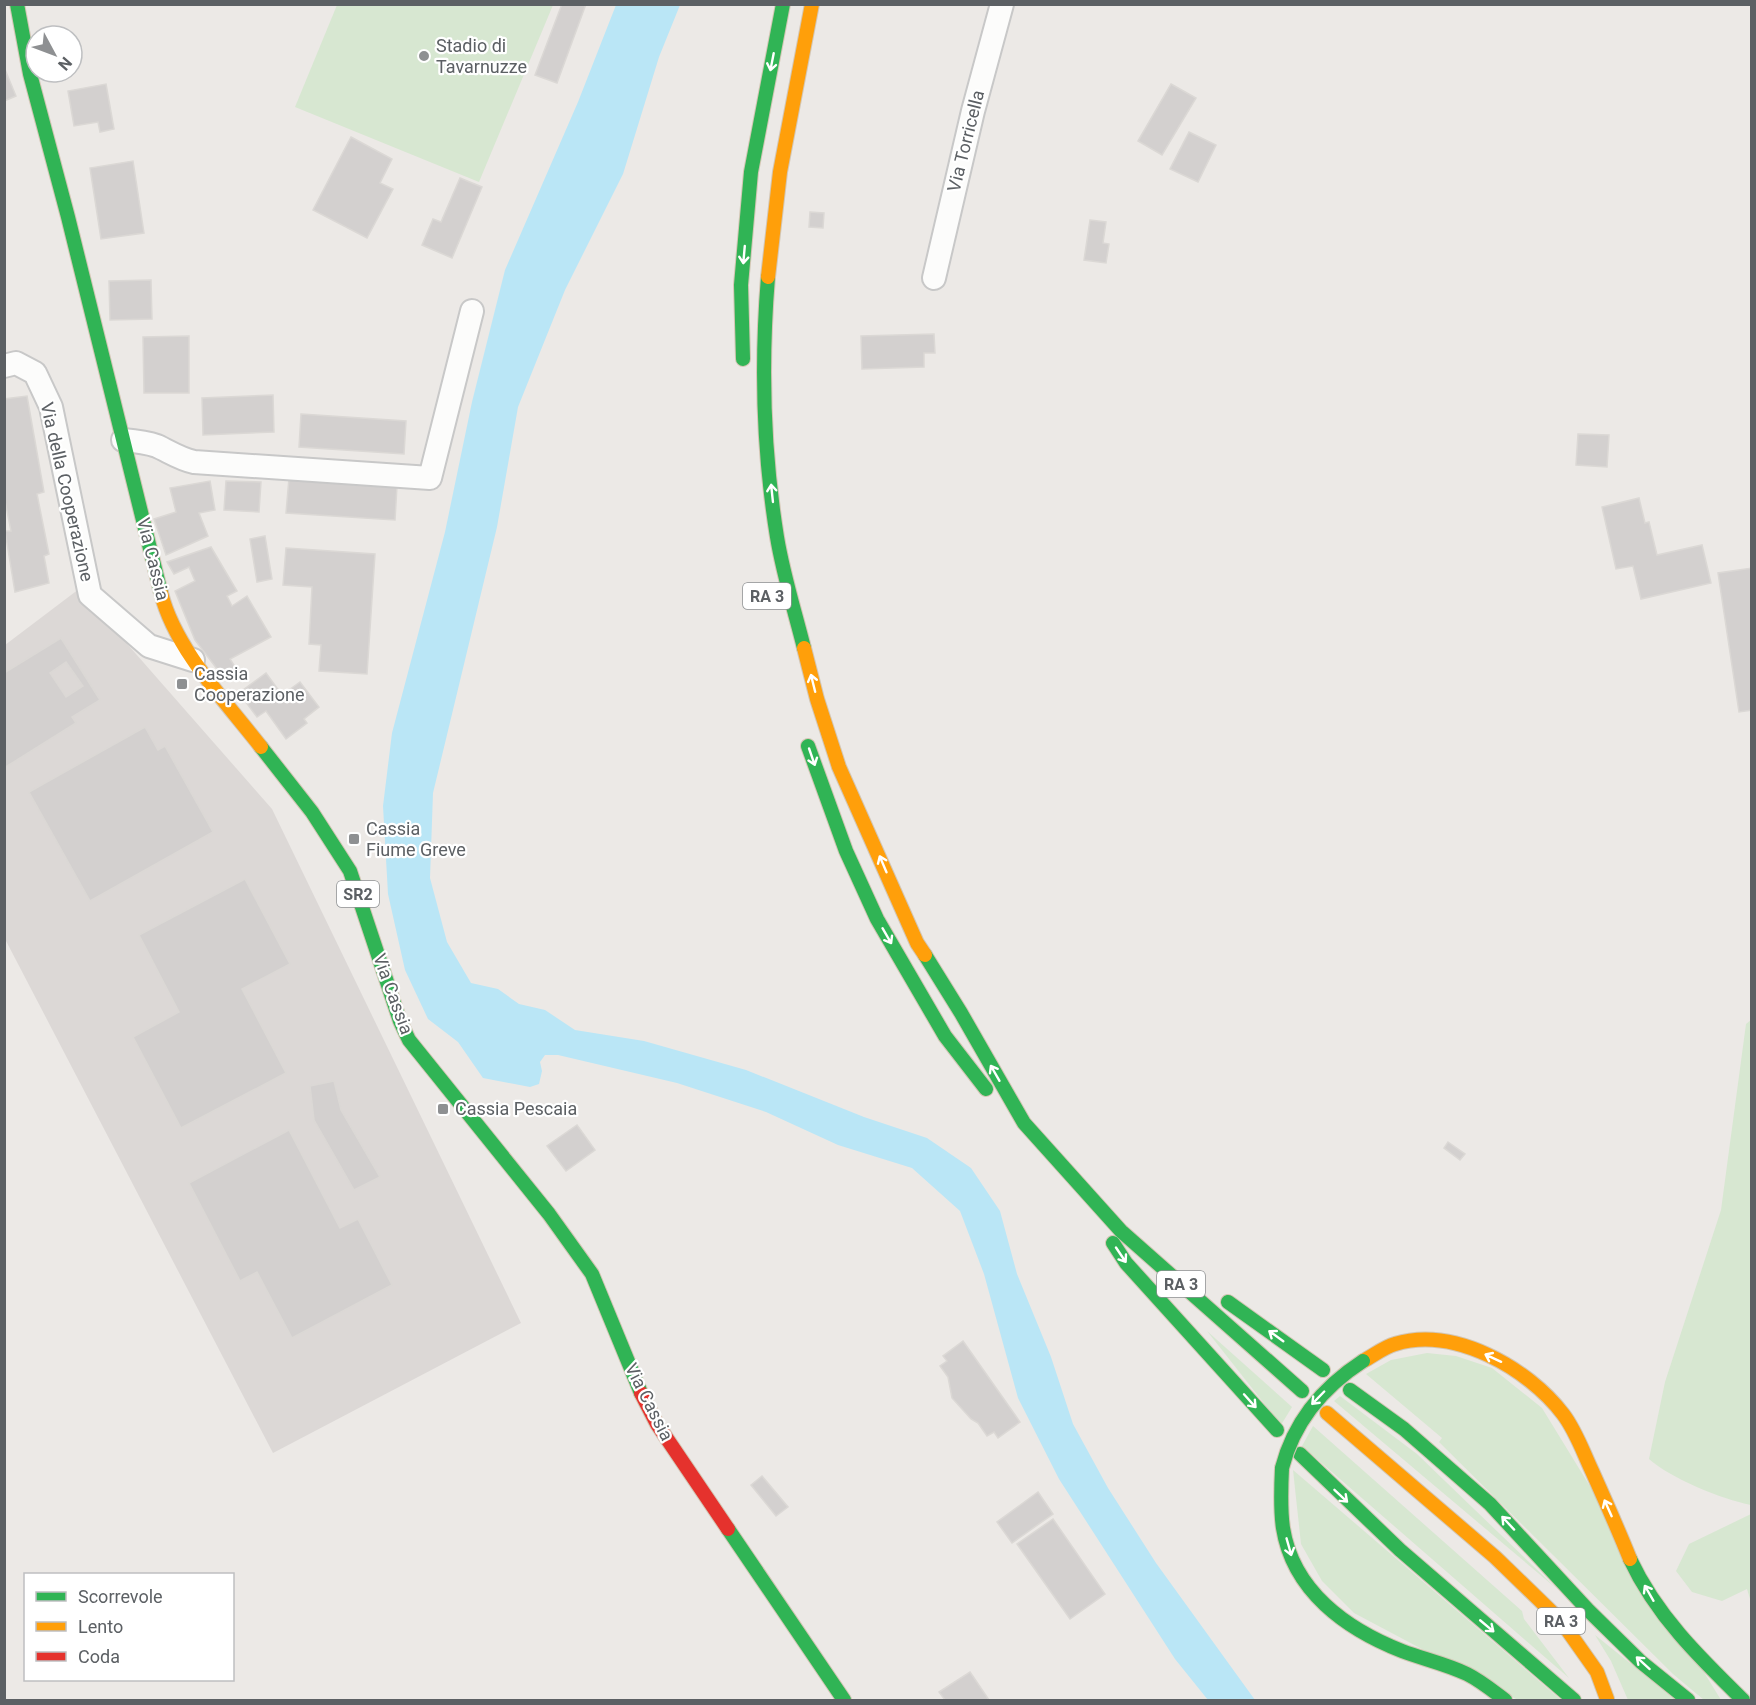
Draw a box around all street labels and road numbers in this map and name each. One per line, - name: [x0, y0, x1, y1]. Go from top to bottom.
- street label: Via Torricella: [943, 88, 988, 194]
- street label: Via della Cooperazione: [37, 400, 98, 584]
- street label: Via Cassia: [133, 515, 174, 602]
- road number: RA 3: [743, 583, 791, 609]
- road number: SR2: [337, 881, 379, 907]
- street label: Via Cassia: [369, 951, 418, 1037]
- road number: RA 3: [1157, 1271, 1205, 1297]
- street label: Via Cassia: [621, 1359, 678, 1444]
- road number: RA 3: [1537, 1608, 1585, 1634]

